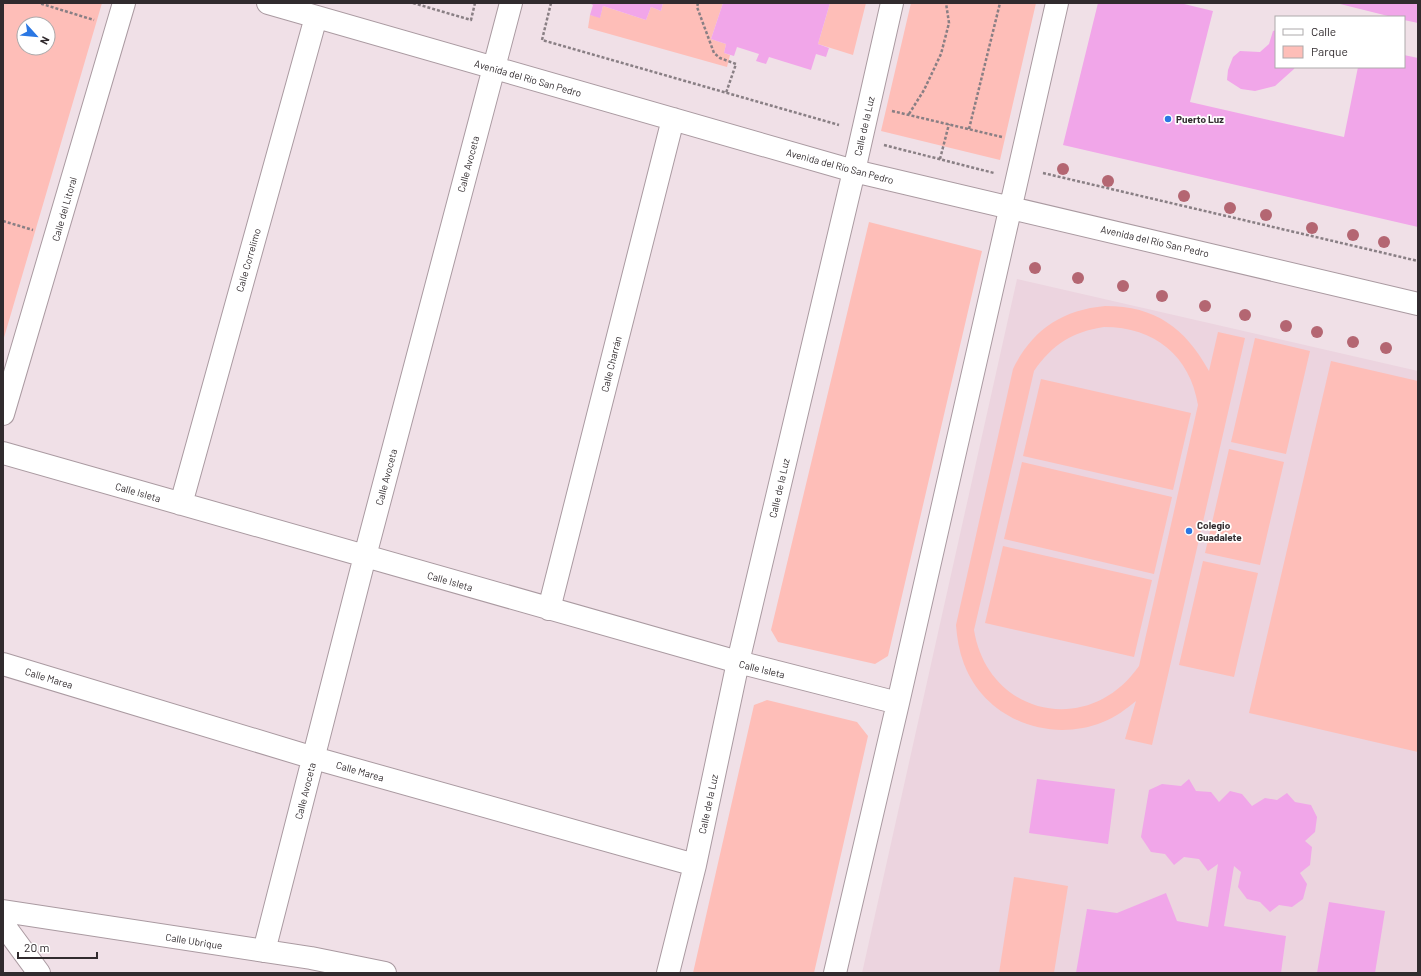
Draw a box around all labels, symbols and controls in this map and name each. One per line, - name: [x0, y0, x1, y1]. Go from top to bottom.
- north arrow: [16, 16, 56, 56]
- legend: [1275, 16, 1405, 68]
- text: Calle: [1311, 24, 1336, 38]
- text: N: [38, 35, 53, 47]
- text: Parque: [1311, 44, 1348, 58]
- street label: Avenida del Río San Pedro: [473, 57, 583, 99]
- street label: Calle de la Luz: [851, 95, 877, 157]
- place label: Puerto Luz: [1176, 113, 1224, 125]
- marker: Puerto Luz: [1163, 114, 1173, 124]
- street label: Calle Avoceta: [455, 134, 481, 194]
- street label: Avenida del Río San Pedro: [785, 146, 895, 186]
- street label: Calle del Litoral: [49, 175, 79, 243]
- street label: Avenida del Río San Pedro: [1100, 223, 1210, 259]
- street label: Calle Correlimo: [233, 227, 263, 293]
- street label: Calle Charrán: [598, 335, 624, 393]
- street label: Calle Avoceta: [373, 447, 399, 507]
- street label: Calle de la Luz: [766, 457, 792, 519]
- street label: Calle Isleta: [114, 480, 162, 504]
- place label: Colegio Guadalete: [1197, 519, 1242, 543]
- marker: Colegio Guadalete: [1184, 526, 1194, 536]
- street label: Calle Isleta: [426, 569, 474, 593]
- street label: Calle Isleta: [738, 658, 786, 680]
- street label: Calle Marea: [24, 665, 74, 691]
- street label: Calle Marea: [335, 758, 385, 784]
- street label: Calle Avoceta: [292, 761, 318, 821]
- street label: Calle de la Luz: [696, 773, 720, 835]
- street label: Calle Ubrique: [165, 931, 223, 951]
- scale bar: [18, 934, 97, 960]
- text: 20 m: [24, 940, 50, 954]

